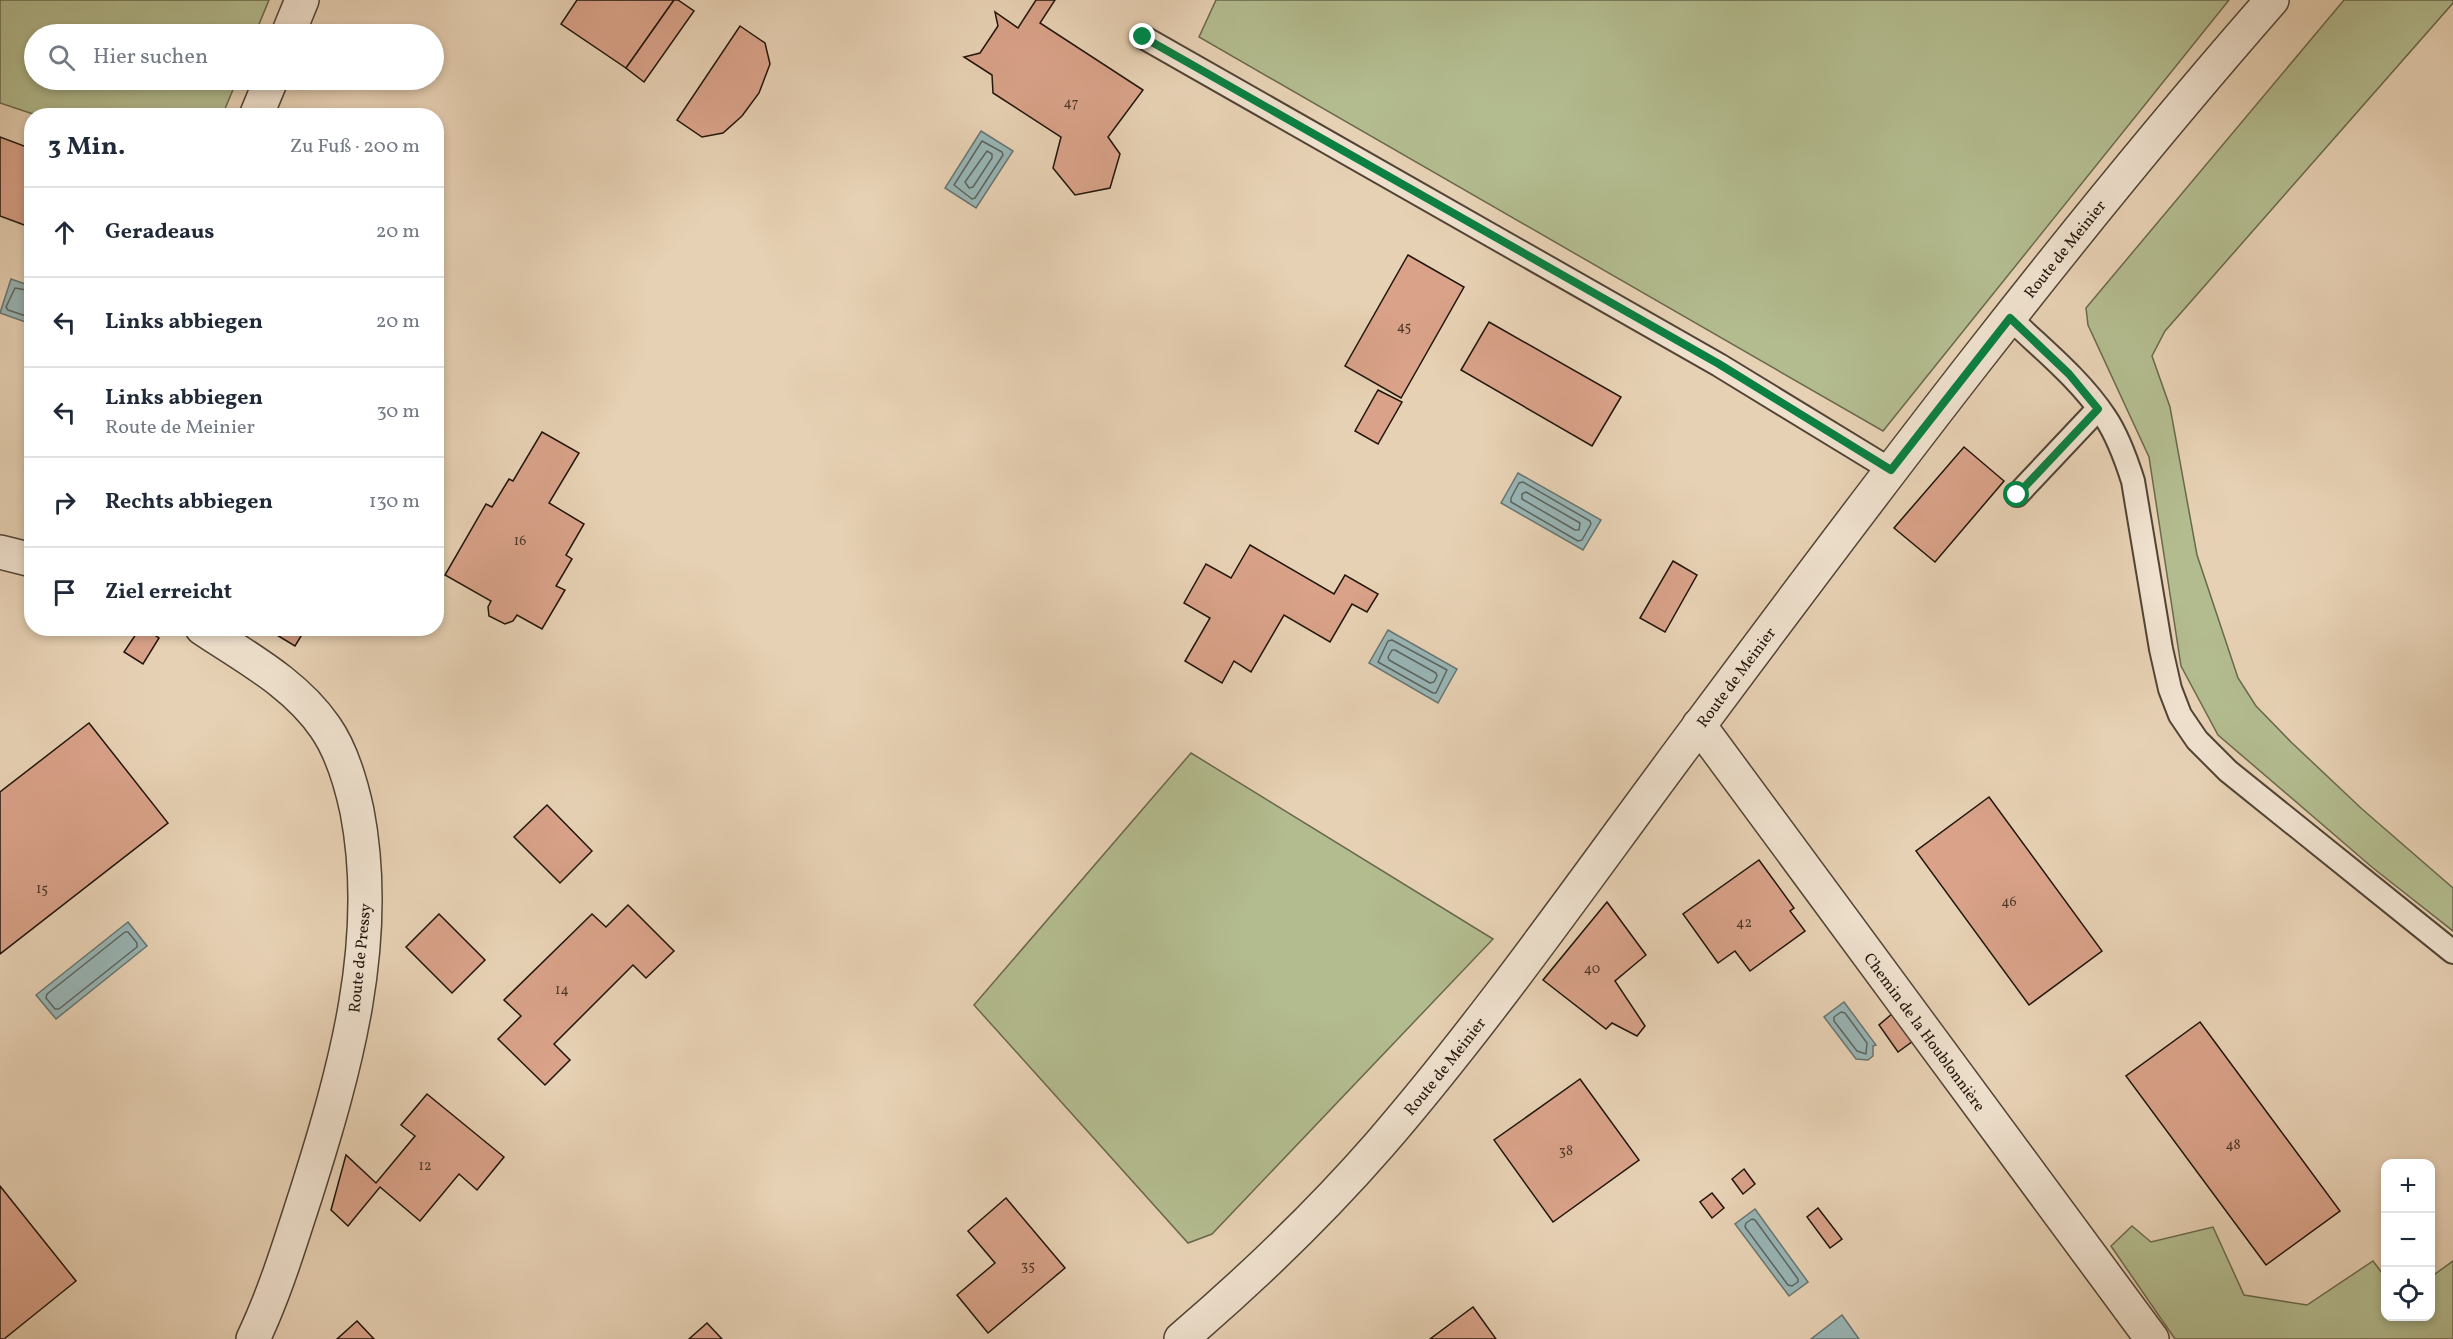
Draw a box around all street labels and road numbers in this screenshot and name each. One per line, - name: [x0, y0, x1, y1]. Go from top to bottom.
- street label: Route de Meinier: [2020, 196, 2112, 303]
- street label: Route de Meinier: [1692, 623, 1782, 733]
- street label: Route de Pressy: [344, 902, 378, 1014]
- street label: Chemin de la Houblonnière: [1858, 949, 1990, 1117]
- street label: Route de Meinier: [1400, 1013, 1492, 1121]

